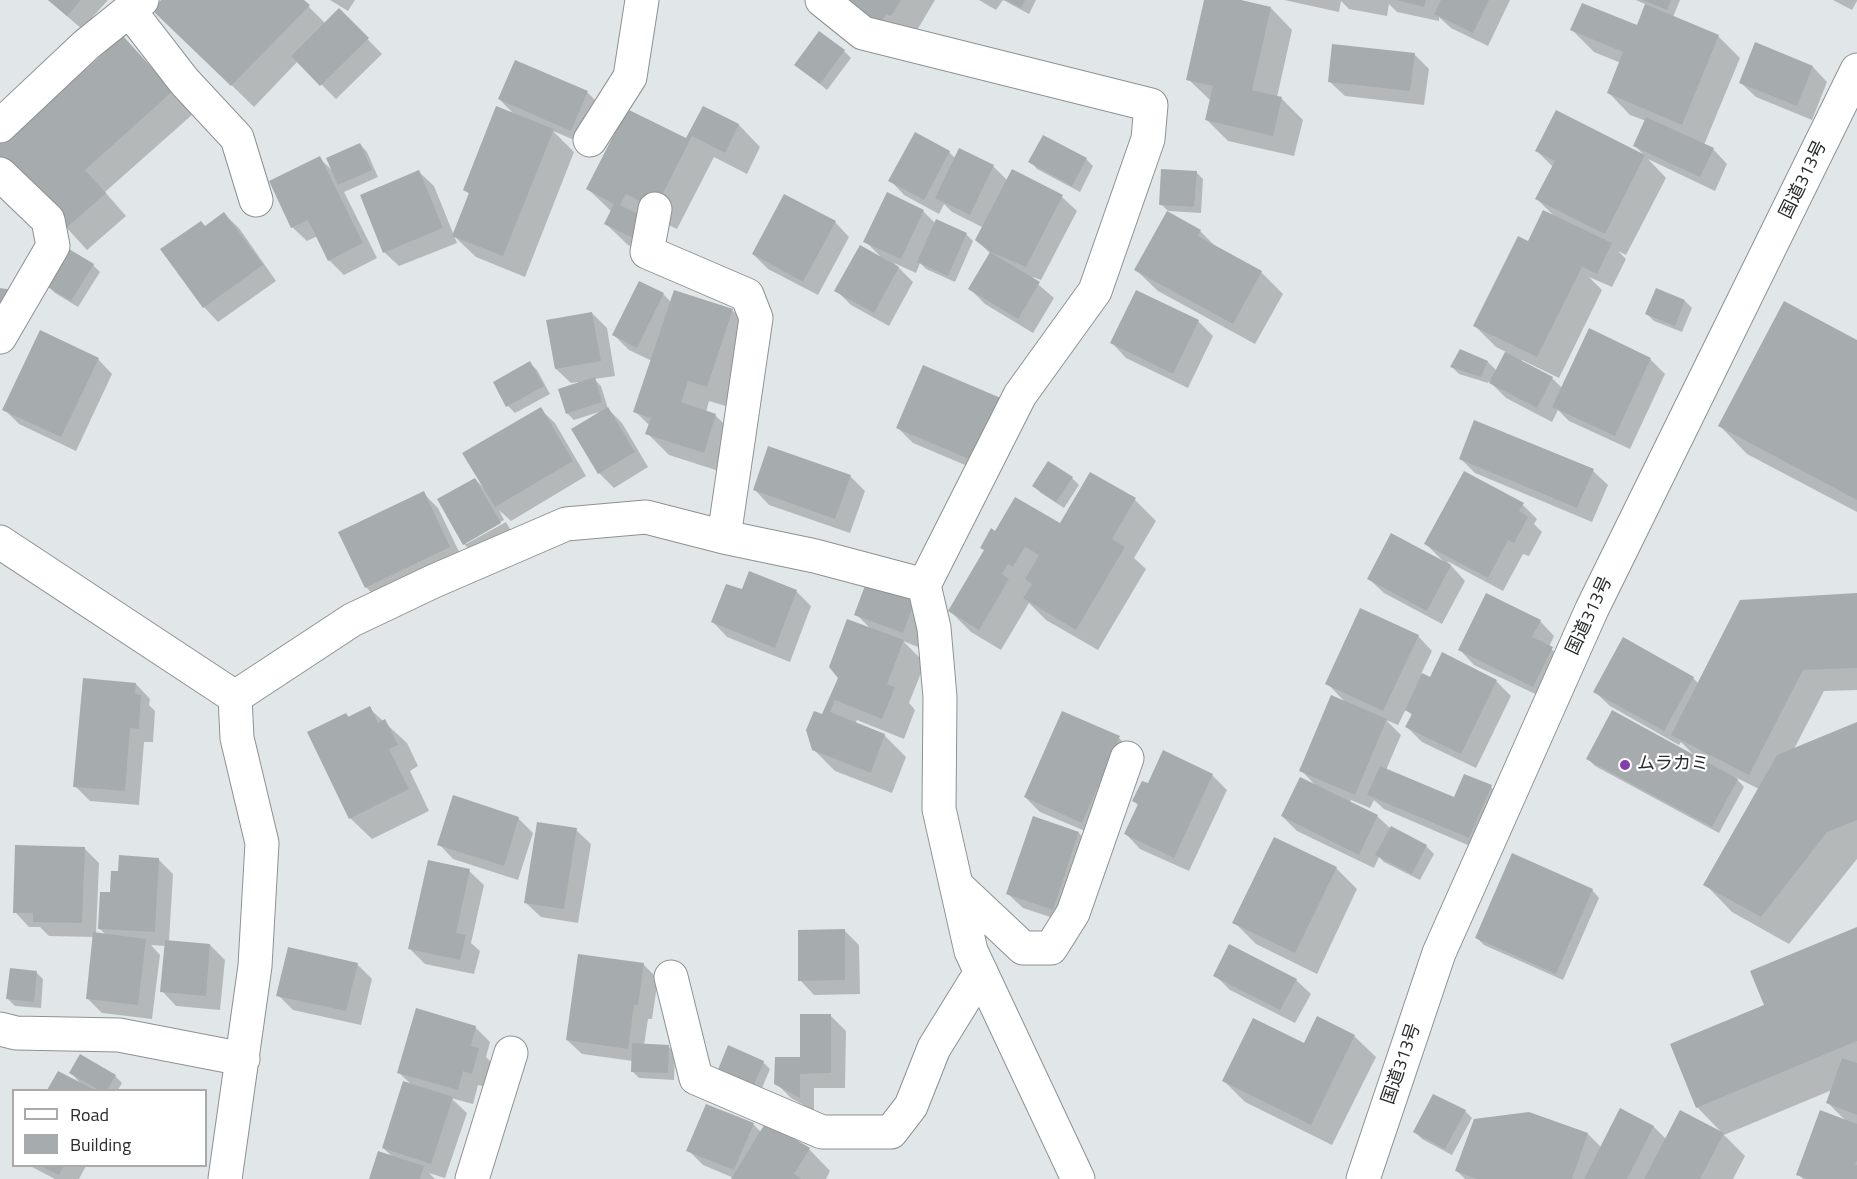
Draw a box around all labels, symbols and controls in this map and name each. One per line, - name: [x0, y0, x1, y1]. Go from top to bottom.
- street label: 国道313号: [1776, 137, 1832, 223]
- street label: 国道313号: [1562, 573, 1618, 659]
- place label: ムラカミ: [1637, 754, 1709, 776]
- marker: ムラカミ: [1618, 758, 1632, 772]
- street label: 国道313号: [1378, 1021, 1426, 1107]
- legend: [12, 1089, 207, 1167]
- text: Road: [70, 1101, 109, 1128]
- text: Building: [70, 1131, 131, 1158]

